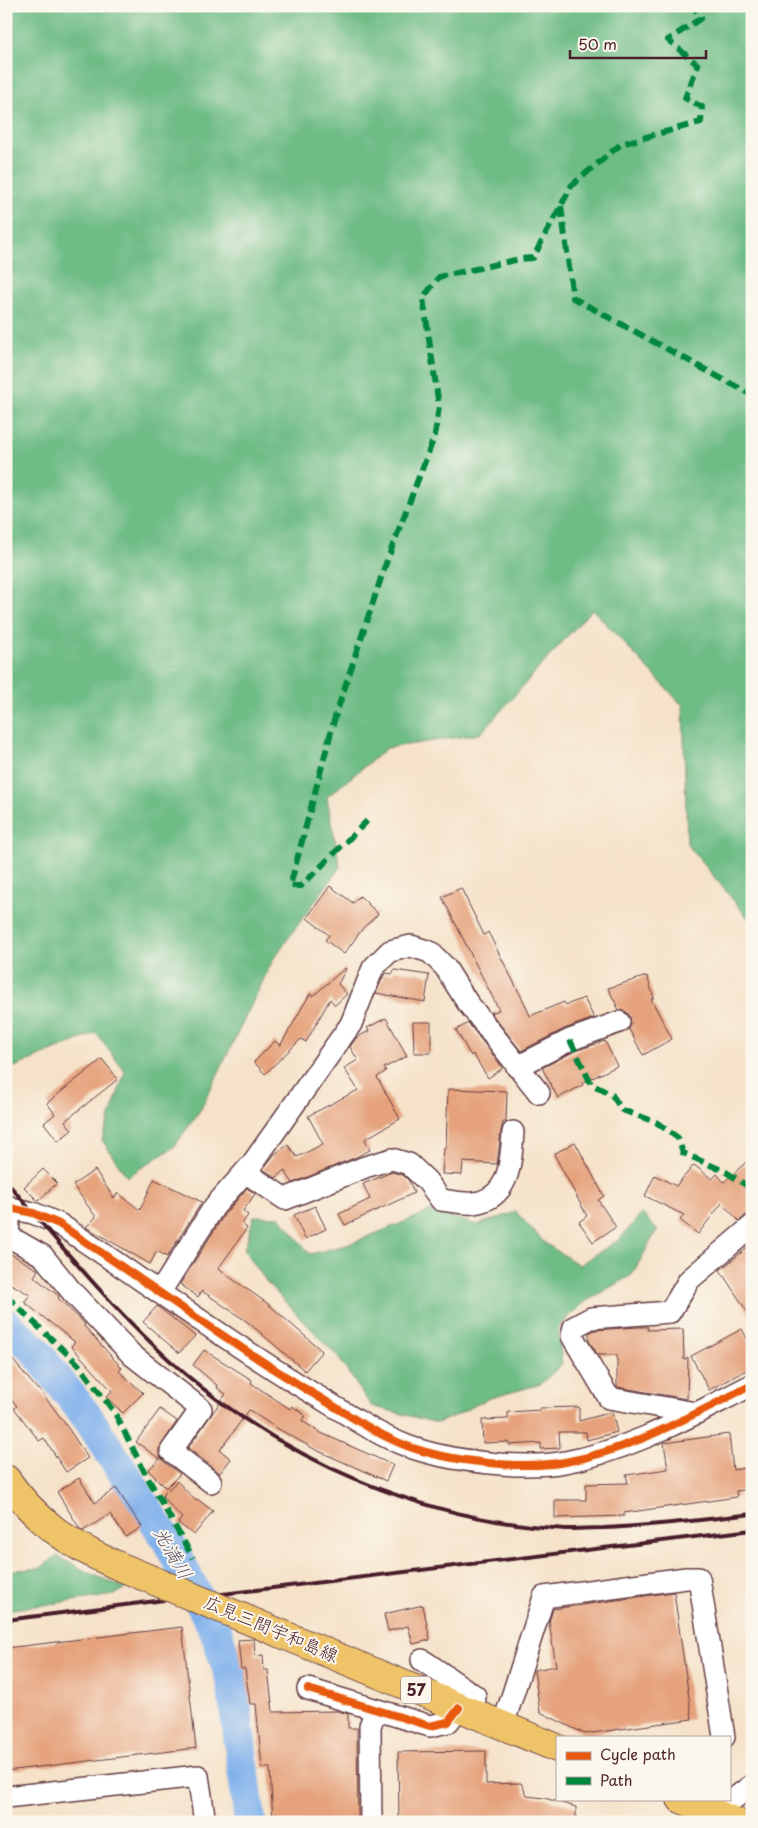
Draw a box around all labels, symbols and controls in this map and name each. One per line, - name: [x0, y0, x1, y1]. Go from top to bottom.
- scale bar: [570, 28, 707, 60]
- text: 50 m: [578, 32, 617, 55]
- water label: 光満川: [147, 1521, 200, 1584]
- street label: 広見三間宇和島線: [200, 1587, 343, 1668]
- road number: 57: [401, 1676, 431, 1704]
- legend: [556, 1736, 730, 1800]
- text: Cycle path: [600, 1742, 676, 1765]
- text: Path: [600, 1768, 632, 1791]

